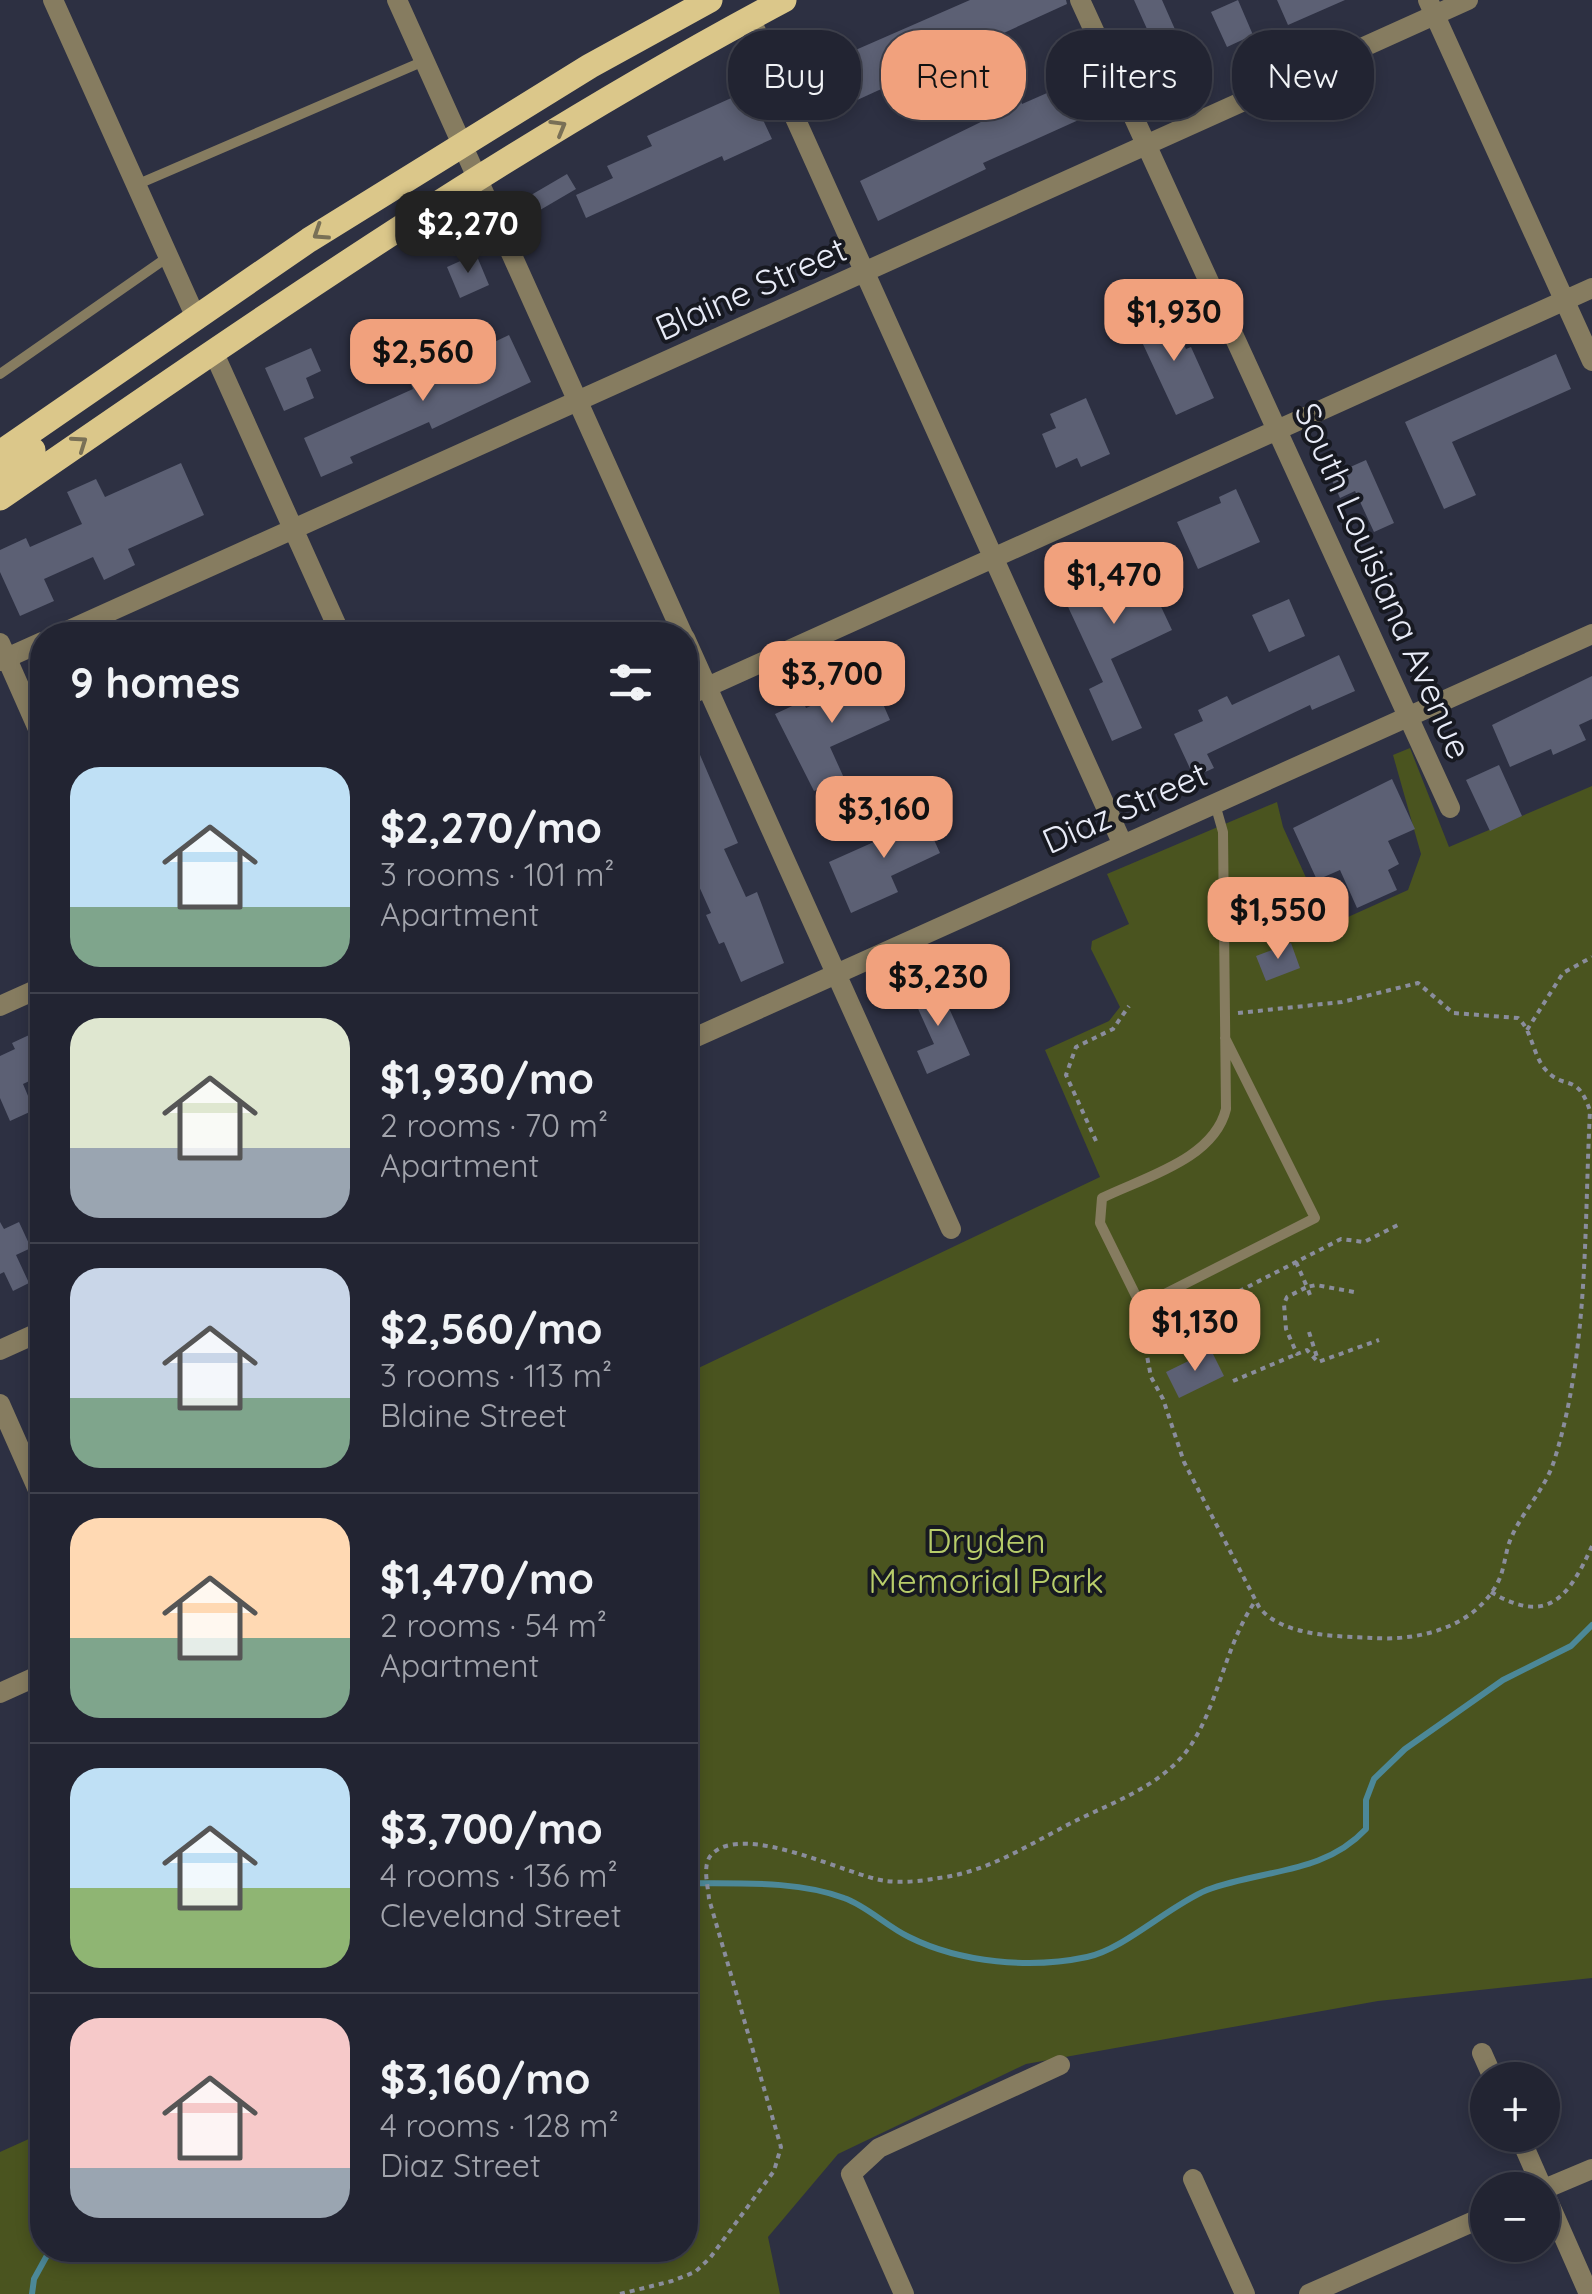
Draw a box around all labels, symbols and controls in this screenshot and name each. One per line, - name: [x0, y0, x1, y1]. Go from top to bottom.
- chip: Buy: [728, 30, 861, 120]
- chip: Rent: [881, 30, 1026, 120]
- chip: Filters: [1046, 30, 1212, 120]
- chip: New: [1232, 30, 1374, 120]
- one-way arrow: [548, 120, 566, 139]
- pin: $2,270: [387, 191, 549, 276]
- text: $2,270: [417, 203, 519, 243]
- one-way arrow: [313, 221, 331, 240]
- street label: Blaine Street: [648, 226, 853, 350]
- pin: $1,930: [1093, 279, 1255, 364]
- text: $1,930: [1126, 291, 1222, 331]
- pin: $2,560: [342, 319, 504, 404]
- text: $2,560: [372, 331, 474, 371]
- street label: South Louisiana Avenue: [1286, 396, 1482, 765]
- one-way arrow: [69, 437, 88, 455]
- pin: $1,470: [1033, 542, 1195, 627]
- text: $1,470: [1066, 554, 1162, 594]
- pin: $3,700: [751, 641, 913, 726]
- text: $3,700: [781, 653, 883, 693]
- icon: filters: [603, 655, 658, 710]
- text: 9 homes: [70, 656, 240, 709]
- street label: Diaz Street: [1035, 751, 1214, 863]
- pin: $3,160: [803, 776, 965, 861]
- text: $3,160: [838, 788, 930, 828]
- text: $2,270/mo: [380, 801, 602, 854]
- icon: home: [150, 807, 270, 927]
- text: 3 rooms · 101 m²: [380, 854, 614, 894]
- pin: $1,550: [1197, 877, 1359, 962]
- text: $1,550: [1230, 889, 1326, 929]
- text: Apartment: [380, 894, 539, 934]
- pin: $3,230: [857, 944, 1019, 1029]
- text: $3,230: [888, 956, 988, 996]
- text: $1,930/mo: [380, 1052, 594, 1105]
- icon: home: [150, 1058, 270, 1178]
- text: 2 rooms · 70 m²: [380, 1105, 608, 1145]
- text: Apartment: [380, 1145, 539, 1185]
- pin: $1,130: [1114, 1289, 1276, 1374]
- text: $1,130: [1151, 1301, 1239, 1341]
- text: $2,560/mo: [380, 1302, 603, 1355]
- icon: home: [150, 1308, 270, 1428]
- text: 3 rooms · 113 m²: [380, 1355, 612, 1395]
- text: Blaine Street: [380, 1395, 567, 1435]
- park label: Dryden Memorial Park: [868, 1518, 1104, 1602]
- text: $1,470/mo: [380, 1552, 594, 1605]
- icon: home: [150, 1558, 270, 1678]
- text: 2 rooms · 54 m²: [380, 1605, 607, 1645]
- text: Apartment: [380, 1645, 539, 1685]
- text: $3,700/mo: [380, 1802, 603, 1855]
- icon: home: [150, 1808, 270, 1928]
- text: 4 rooms · 136 m²: [380, 1855, 618, 1895]
- text: Cleveland Street: [380, 1895, 622, 1935]
- text: $3,160/mo: [380, 2052, 590, 2105]
- icon: home: [150, 2058, 270, 2178]
- map controls: [1470, 2062, 1560, 2262]
- button: +: [1470, 2062, 1560, 2152]
- text: 4 rooms · 128 m²: [380, 2105, 619, 2145]
- text: Diaz Street: [380, 2145, 541, 2185]
- button: −: [1470, 2172, 1560, 2262]

